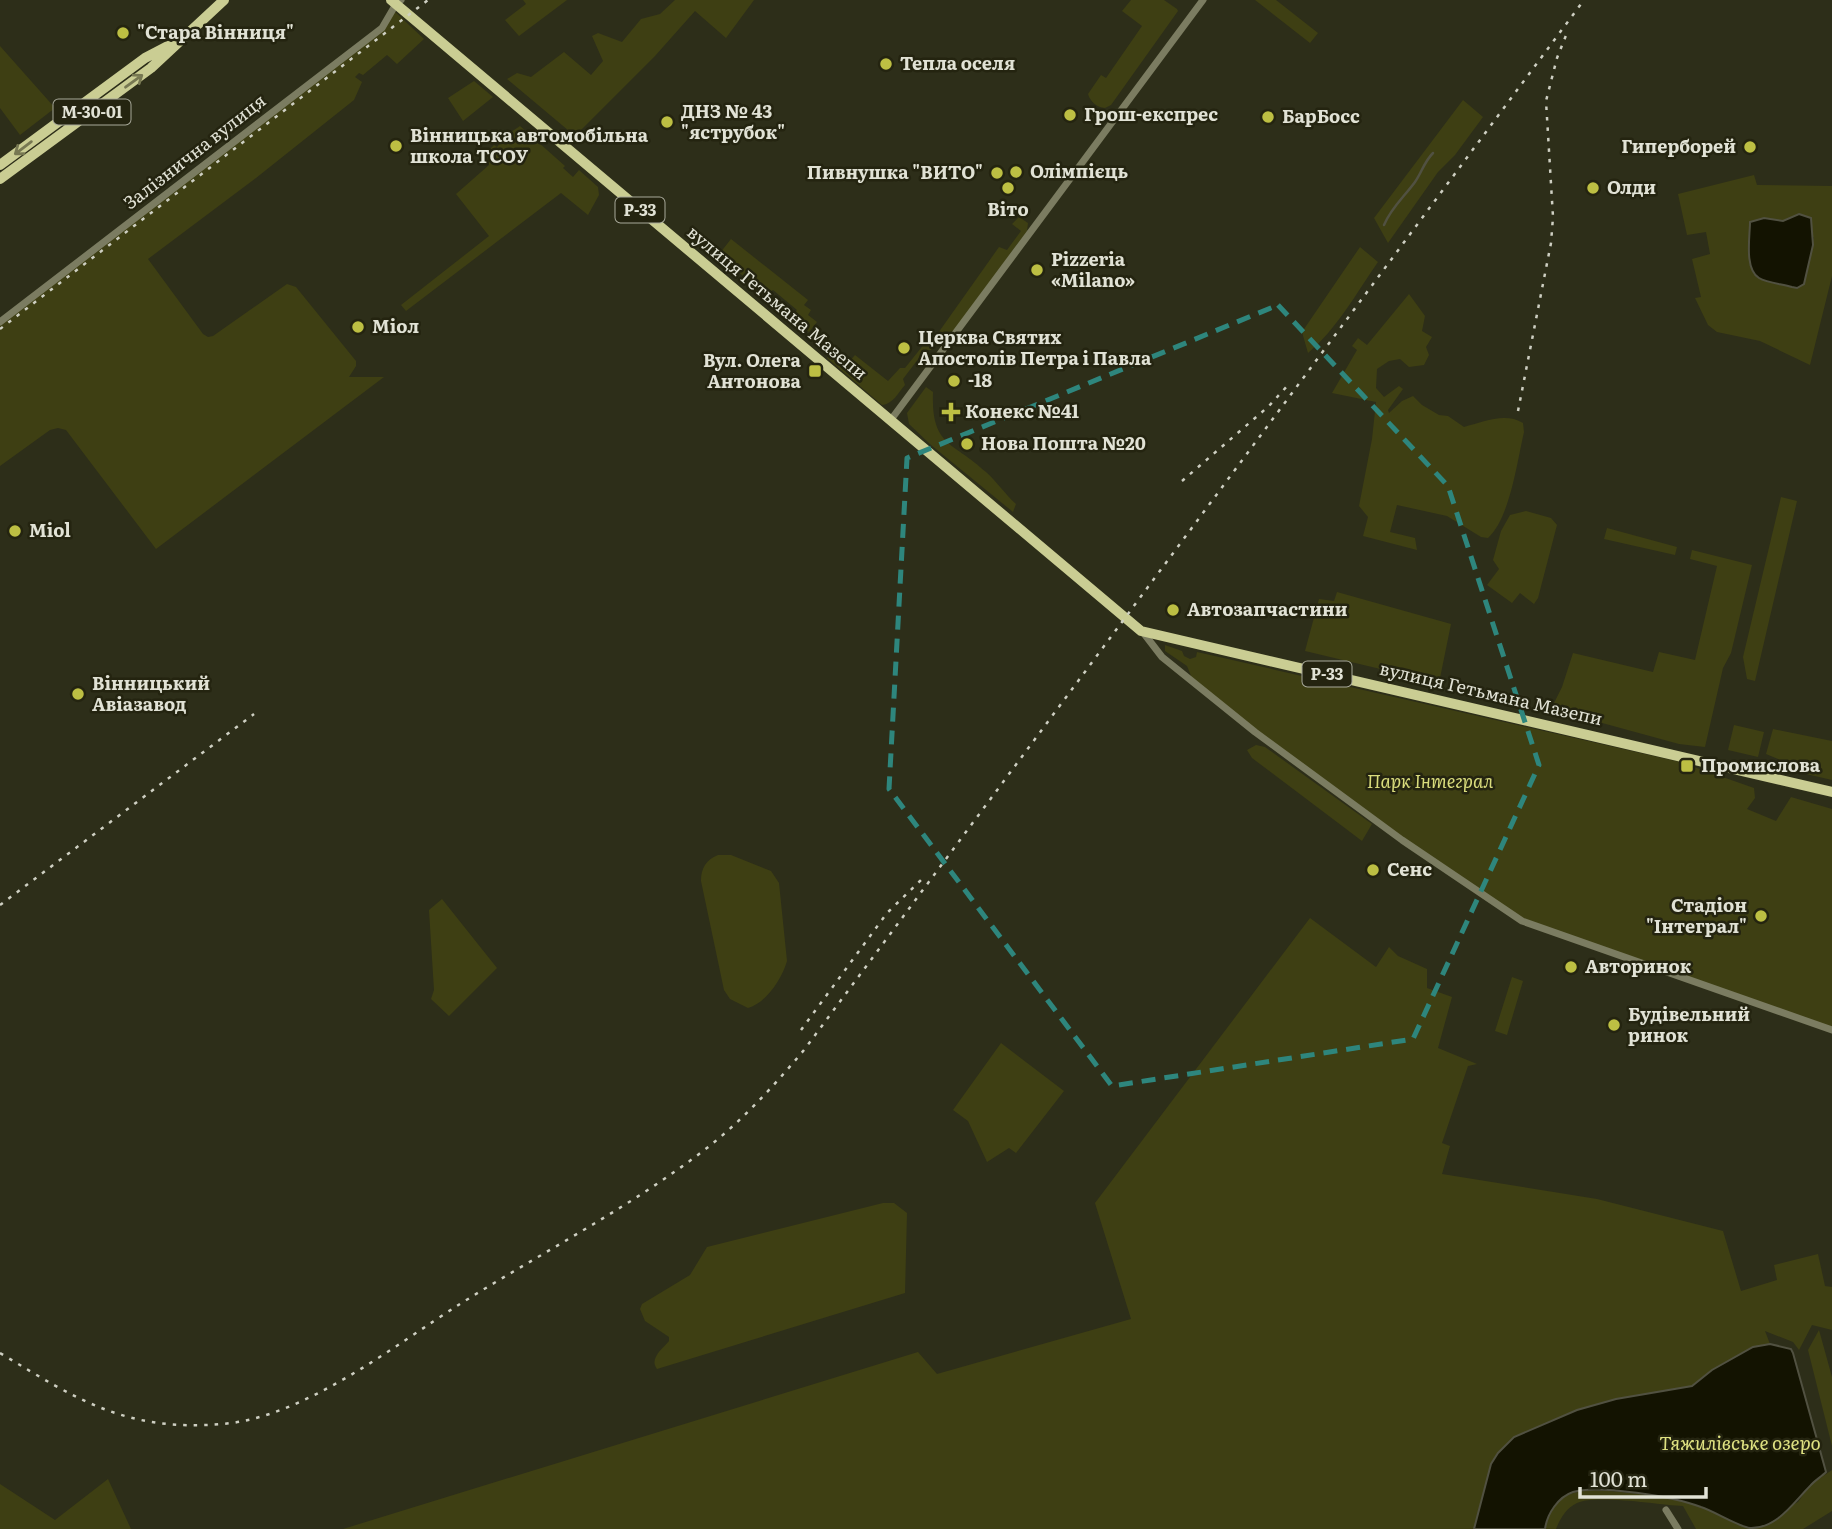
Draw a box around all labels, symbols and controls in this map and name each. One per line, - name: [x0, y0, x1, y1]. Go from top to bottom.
- place label: "Стара Вінниця": [137, 18, 294, 45]
- marker: "Стара Вінниця": [115, 25, 131, 41]
- place label: Тепла оселя: [900, 49, 1015, 76]
- marker: Тепла оселя: [878, 56, 894, 72]
- one-way arrow: [124, 74, 143, 88]
- street label: Залізнична вулиця: [117, 87, 271, 215]
- place label: ДНЗ № 43 "яструбок": [681, 97, 785, 145]
- road number: М-30-01: [54, 100, 130, 124]
- place label: Грош-експрес: [1084, 100, 1218, 127]
- place label: БарБосс: [1282, 102, 1360, 129]
- marker: Грош-експрес: [1062, 107, 1078, 123]
- marker: БарБосс: [1260, 109, 1276, 125]
- marker: ДНЗ № 43 "яструбок": [659, 114, 675, 130]
- place label: Вінницька автомобільна школа ТСОУ: [410, 121, 649, 169]
- place label: Гиперборей: [1621, 132, 1736, 159]
- marker: Вінницька автомобільна школа ТСОУ: [388, 138, 404, 154]
- marker: Гиперборей: [1742, 139, 1758, 155]
- one-way arrow: [14, 140, 33, 155]
- place label: Олімпієць: [1030, 157, 1128, 184]
- place label: Пивнушка "ВИТО": [807, 158, 983, 185]
- marker: Олімпієць: [1008, 164, 1024, 180]
- marker: Пивнушка "ВИТО": [989, 165, 1005, 181]
- place label: Олди: [1607, 173, 1656, 200]
- marker: Віто: [1000, 180, 1016, 196]
- marker: Олди: [1585, 180, 1601, 196]
- place label: Віто: [987, 195, 1029, 222]
- road number: Р-33: [616, 198, 664, 222]
- street label: вулиця Гетьмана Мазепи: [682, 218, 874, 385]
- place label: Pizzeria «Milano»: [1051, 245, 1135, 293]
- marker: Pizzeria «Milano»: [1029, 262, 1045, 278]
- place label: Міол: [372, 312, 419, 339]
- marker: Міол: [350, 319, 366, 335]
- place label: Церква Святих Апостолів Петра і Павла: [918, 323, 1152, 371]
- marker: Церква Святих Апостолів Петра і Павла: [896, 340, 912, 356]
- place label: Вул. Олега Антонова: [703, 346, 802, 394]
- marker: Вул. Олега Антонова: [807, 363, 823, 379]
- place label: -18: [968, 366, 993, 393]
- marker: -18: [946, 373, 962, 389]
- place label: Конекс №41: [965, 397, 1080, 424]
- marker: Конекс №41: [943, 404, 959, 420]
- place label: Нова Пошта №20: [981, 429, 1146, 456]
- marker: Нова Пошта №20: [959, 436, 975, 452]
- place label: Miol: [29, 516, 71, 543]
- marker: Miol: [7, 523, 23, 539]
- place label: Автозапчастини: [1187, 595, 1348, 622]
- marker: Автозапчастини: [1165, 602, 1181, 618]
- street label: вулиця Гетьмана Мазепи: [1377, 654, 1605, 731]
- road number: Р-33: [1302, 662, 1352, 687]
- place label: Вінницький Авіазавод: [92, 669, 210, 717]
- marker: Вінницький Авіазавод: [70, 686, 86, 702]
- place label: Промислова: [1701, 751, 1821, 778]
- marker: Промислова: [1679, 758, 1695, 774]
- park label: Парк Інтеграл: [1367, 767, 1493, 794]
- place label: Сенс: [1387, 855, 1432, 882]
- marker: Сенс: [1365, 862, 1381, 878]
- place label: Стадіон "Інтеграл": [1646, 891, 1747, 939]
- marker: Стадіон "Інтеграл": [1753, 908, 1769, 924]
- place label: Авторинок: [1585, 952, 1692, 979]
- marker: Авторинок: [1563, 959, 1579, 975]
- place label: Будівельний ринок: [1628, 1000, 1750, 1048]
- marker: Будівельний ринок: [1606, 1017, 1622, 1033]
- water label: Тяжилівське озеро: [1659, 1428, 1821, 1456]
- scale bar: [1580, 1456, 1706, 1500]
- text: 100 m: [1590, 1462, 1647, 1493]

